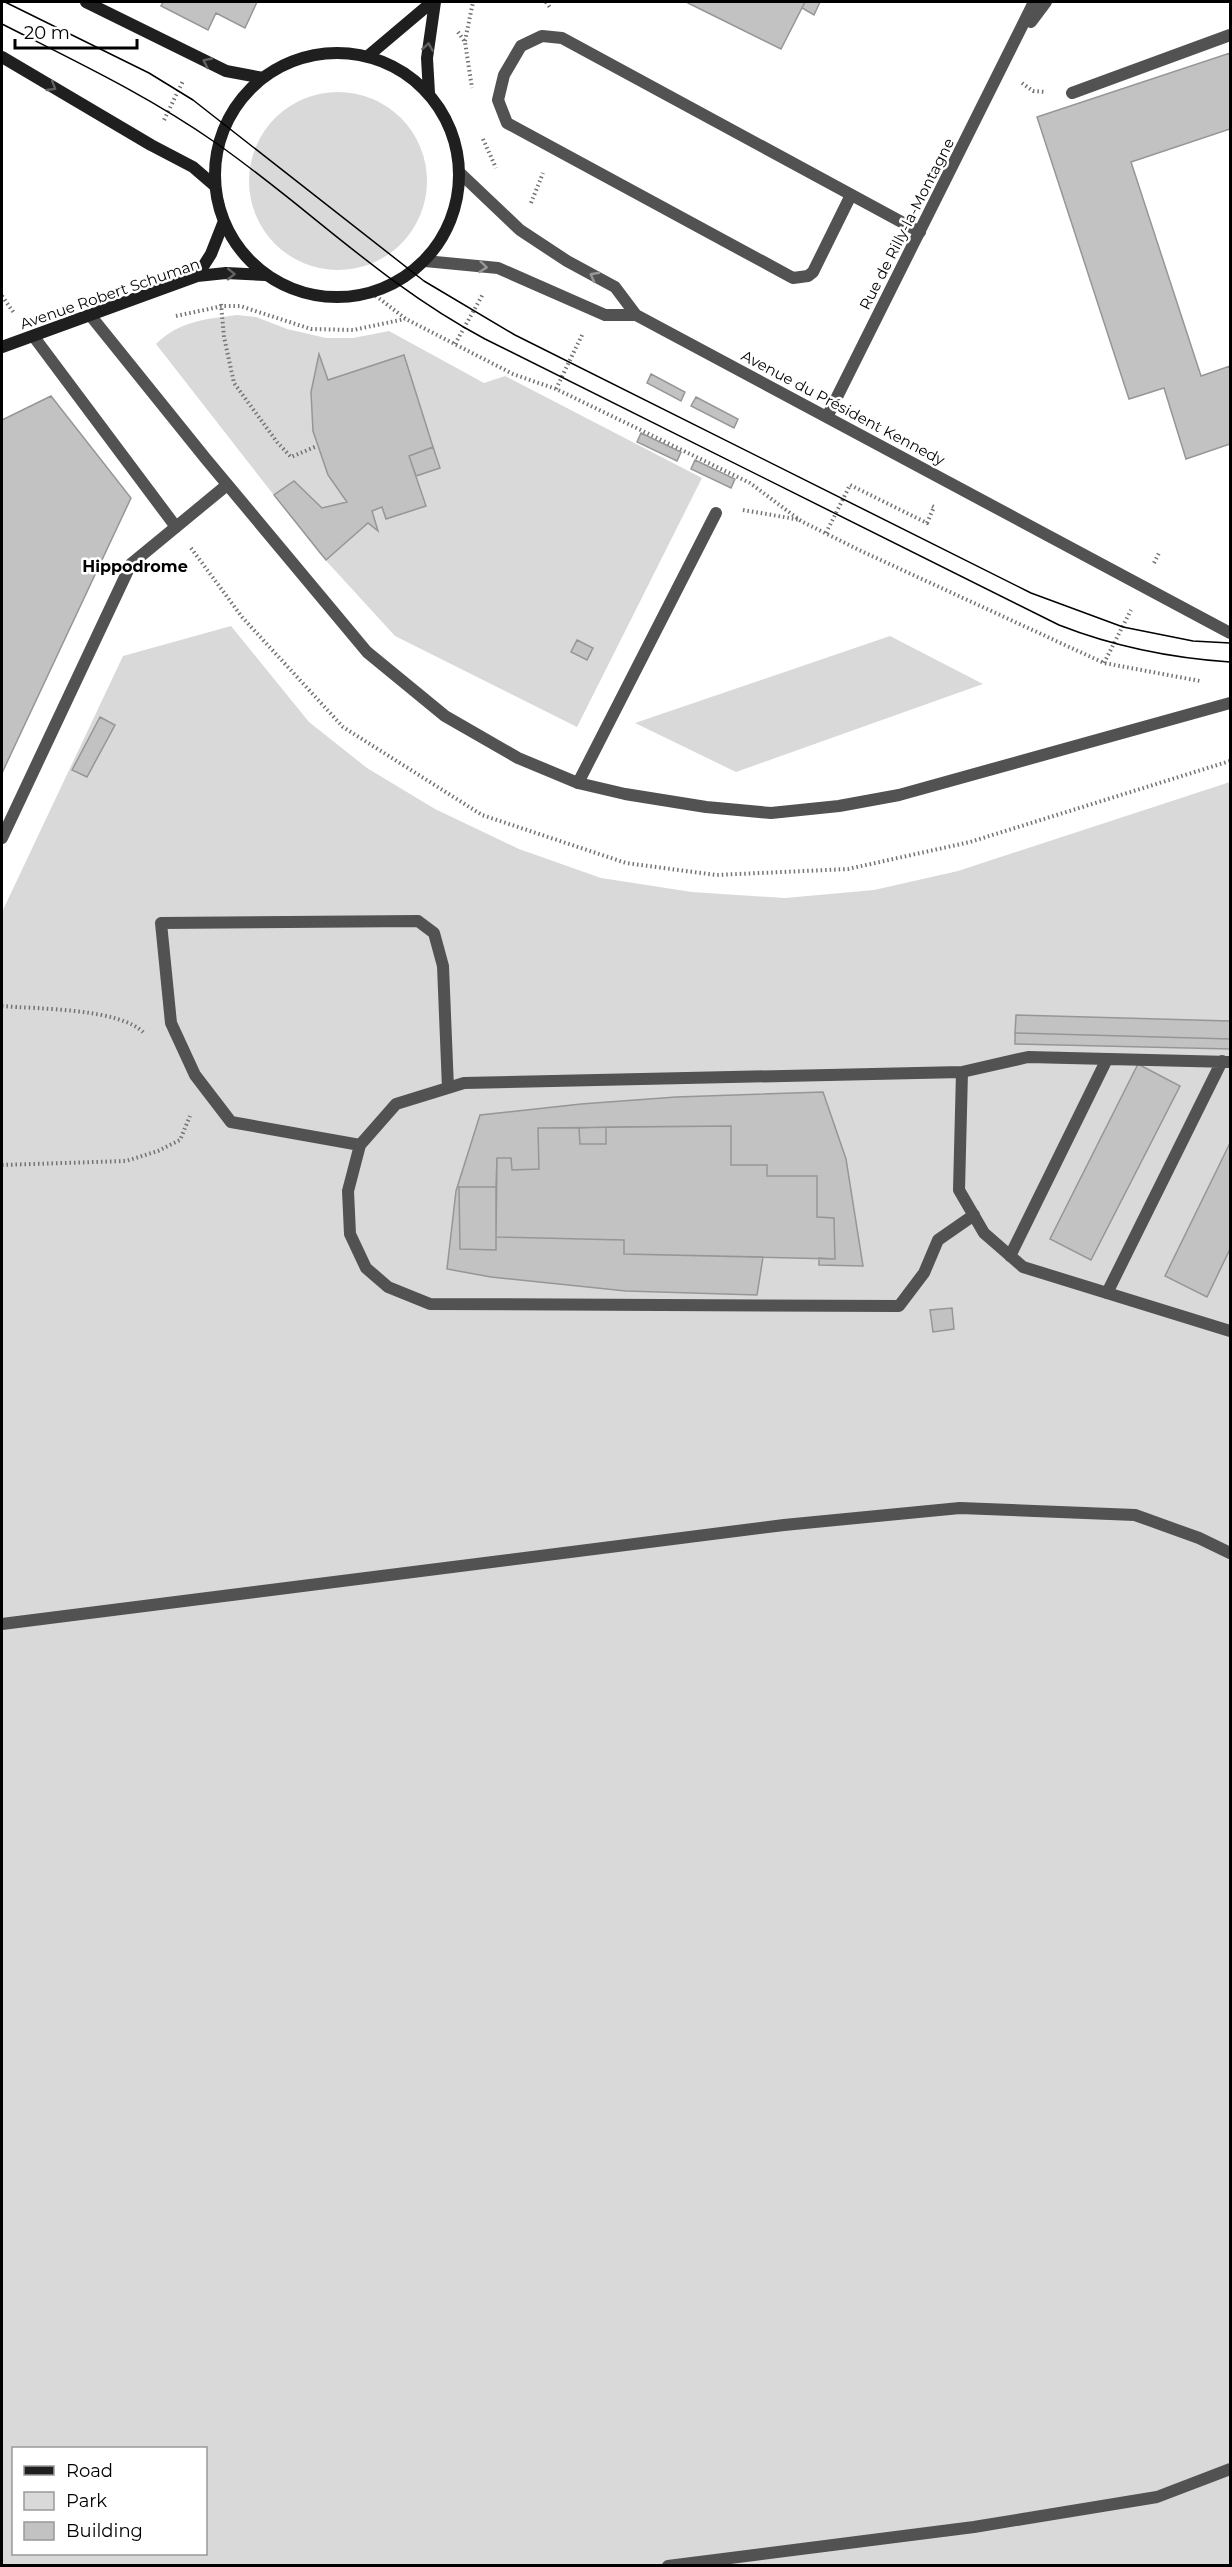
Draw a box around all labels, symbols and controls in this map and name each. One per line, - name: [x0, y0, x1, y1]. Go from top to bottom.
- scale bar: [15, 12, 136, 50]
- text: 20 m: [24, 22, 70, 44]
- one-way arrow: [422, 43, 434, 52]
- one-way arrow: [203, 57, 214, 69]
- one-way arrow: [46, 79, 56, 91]
- street label: Rue de Rilly-la-Montagne: [855, 135, 958, 313]
- street label: Avenue Robert Schuman: [17, 254, 202, 333]
- one-way arrow: [479, 260, 488, 273]
- one-way arrow: [227, 267, 236, 280]
- one-way arrow: [590, 272, 601, 283]
- street label: Avenue du Président Kennedy: [738, 346, 949, 470]
- district label: Hippodrome: [82, 557, 188, 576]
- legend: [12, 2447, 207, 2555]
- text: Road: [66, 2460, 113, 2482]
- text: Park: [66, 2490, 107, 2512]
- text: Building: [66, 2520, 143, 2542]

